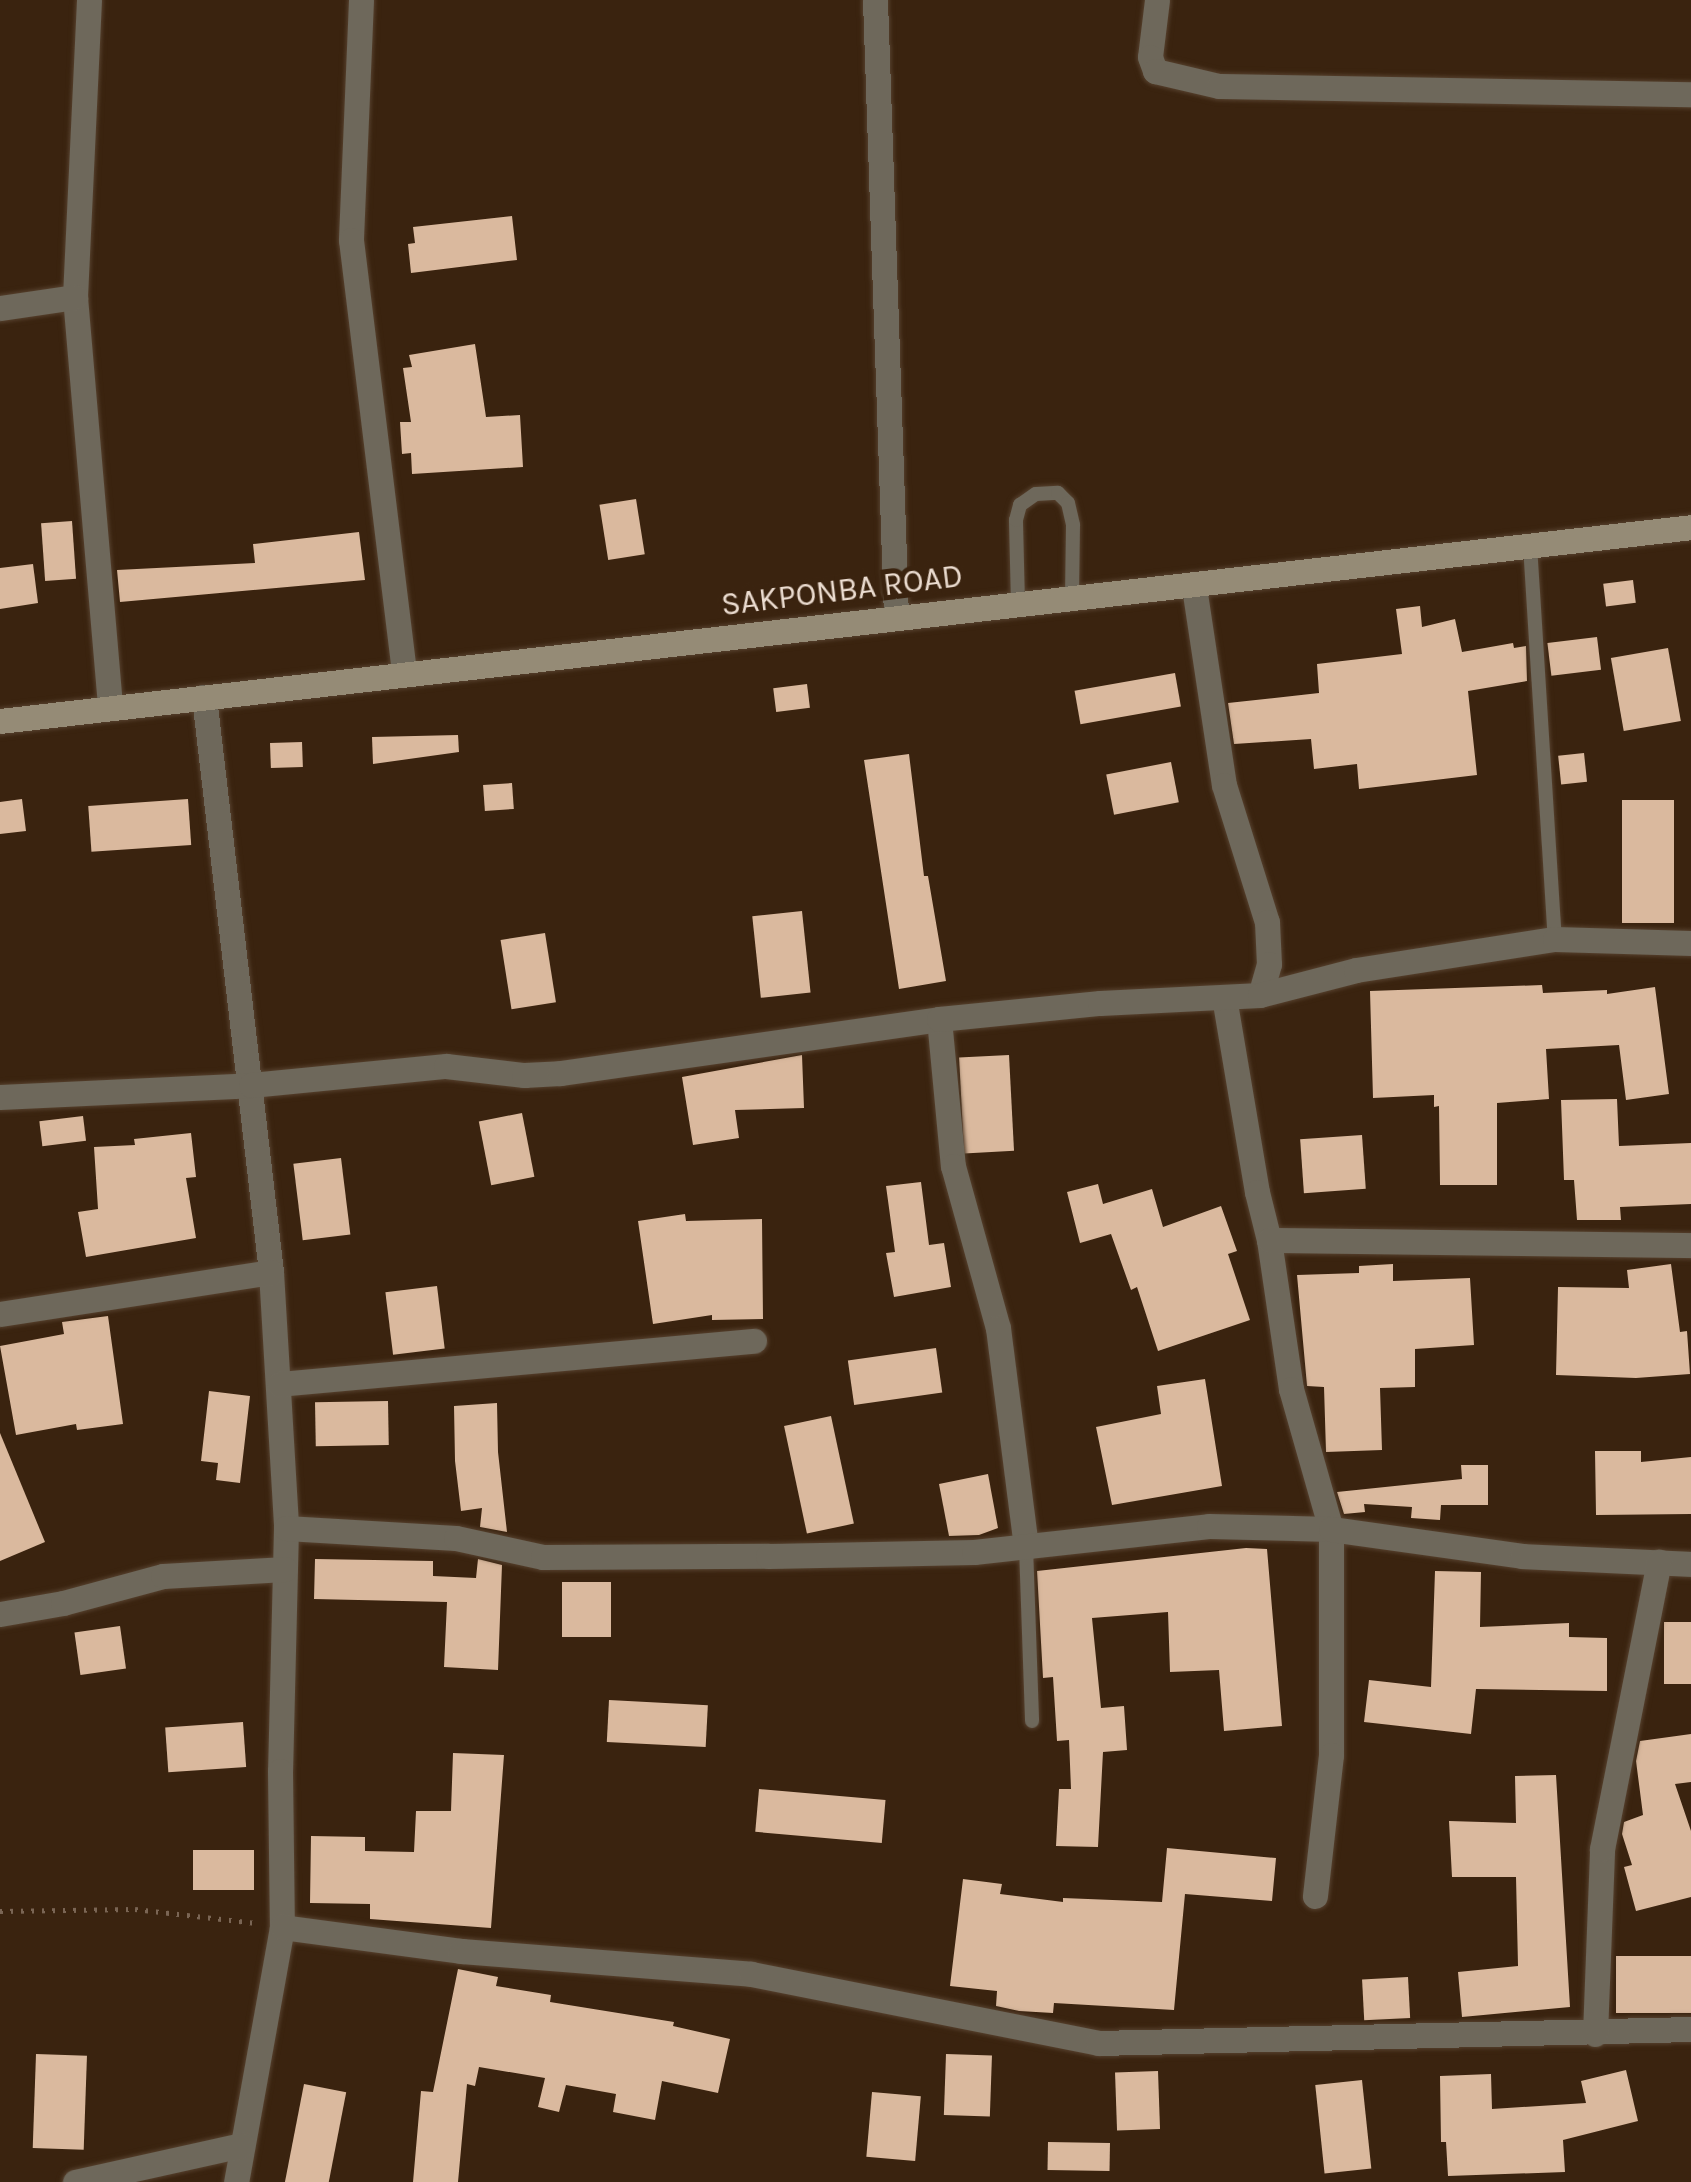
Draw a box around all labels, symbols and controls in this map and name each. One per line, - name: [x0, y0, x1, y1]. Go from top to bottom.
- street label: SAKPONBA ROAD: [719, 557, 965, 625]

